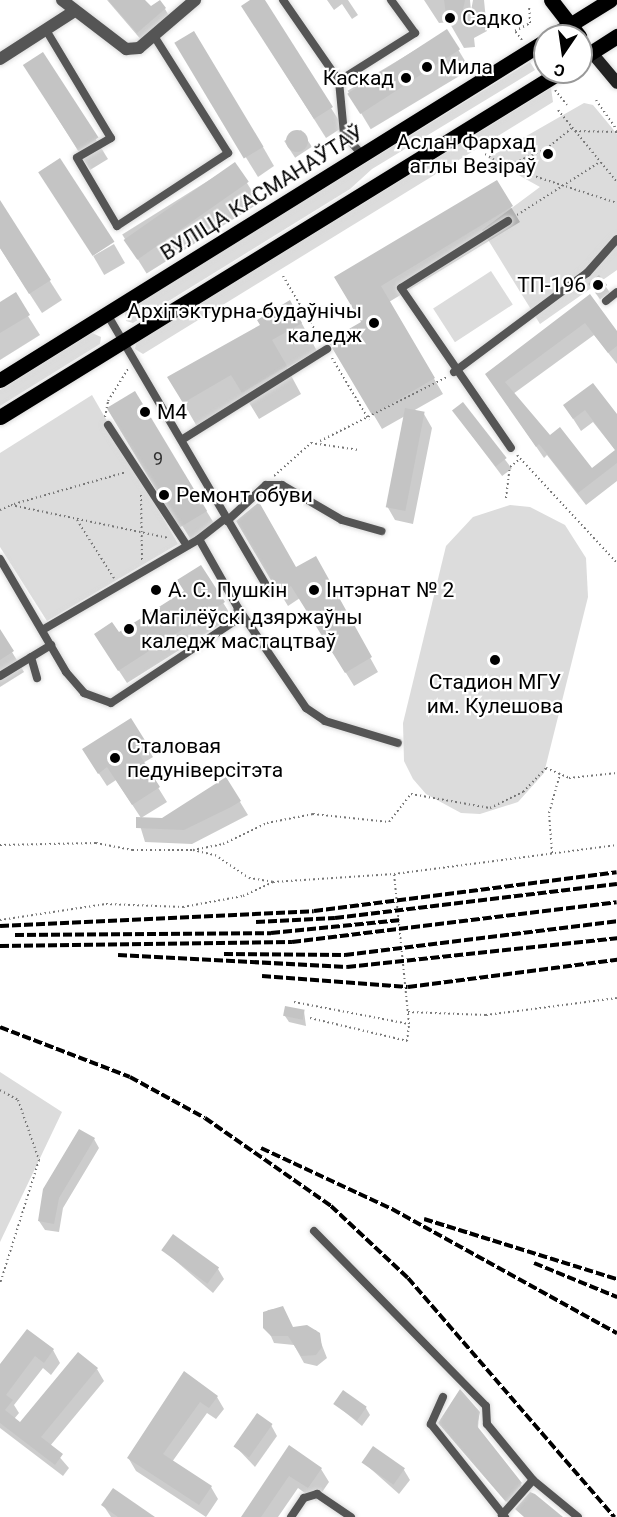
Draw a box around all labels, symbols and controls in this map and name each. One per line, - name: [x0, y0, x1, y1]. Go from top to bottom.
- place label: Садко: [462, 5, 523, 31]
- marker: Садко: [443, 11, 457, 25]
- north arrow: [533, 24, 593, 84]
- place label: Мила: [439, 54, 493, 80]
- marker: Мила: [420, 60, 434, 74]
- text: С: [552, 60, 567, 81]
- place label: Каскад: [323, 65, 394, 91]
- marker: Каскад: [399, 71, 413, 85]
- street label: ВУЛІЦА КАСМАНАЎТАЎ: [156, 120, 368, 266]
- place label: Аслан Фархад аглы Везіраў: [397, 129, 536, 179]
- marker: Аслан Фархад аглы Везіраў: [541, 147, 555, 161]
- place label: ТП-196: [517, 272, 586, 298]
- marker: ТП-196: [591, 278, 605, 292]
- place label: Архітэктурна-будаўнічы каледж: [127, 298, 362, 348]
- marker: Архітэктурна-будаўнічы каледж: [367, 316, 381, 330]
- place label: M4: [157, 399, 187, 425]
- marker: M4: [138, 405, 152, 419]
- house number: 9: [153, 448, 163, 470]
- place label: Ремонт обуви: [176, 482, 313, 508]
- marker: Ремонт обуви: [157, 488, 171, 502]
- place label: А. С. Пушкін: [168, 577, 287, 603]
- place label: Інтэрнат № 2: [326, 577, 454, 603]
- marker: А. С. Пушкін: [149, 583, 163, 597]
- marker: Інтэрнат № 2: [307, 583, 321, 597]
- place label: Магілёўскі дзяржаўны каледж мастацтваў: [141, 604, 362, 654]
- marker: Магілёўскі дзяржаўны каледж мастацтваў: [122, 622, 136, 636]
- marker: Стадион МГУ им. Кулешова: [488, 653, 502, 667]
- place label: Стадион МГУ им. Кулешова: [427, 669, 563, 719]
- place label: Сталовая педуніверсітэта: [127, 733, 283, 783]
- marker: Сталовая педуніверсітэта: [108, 751, 122, 765]

